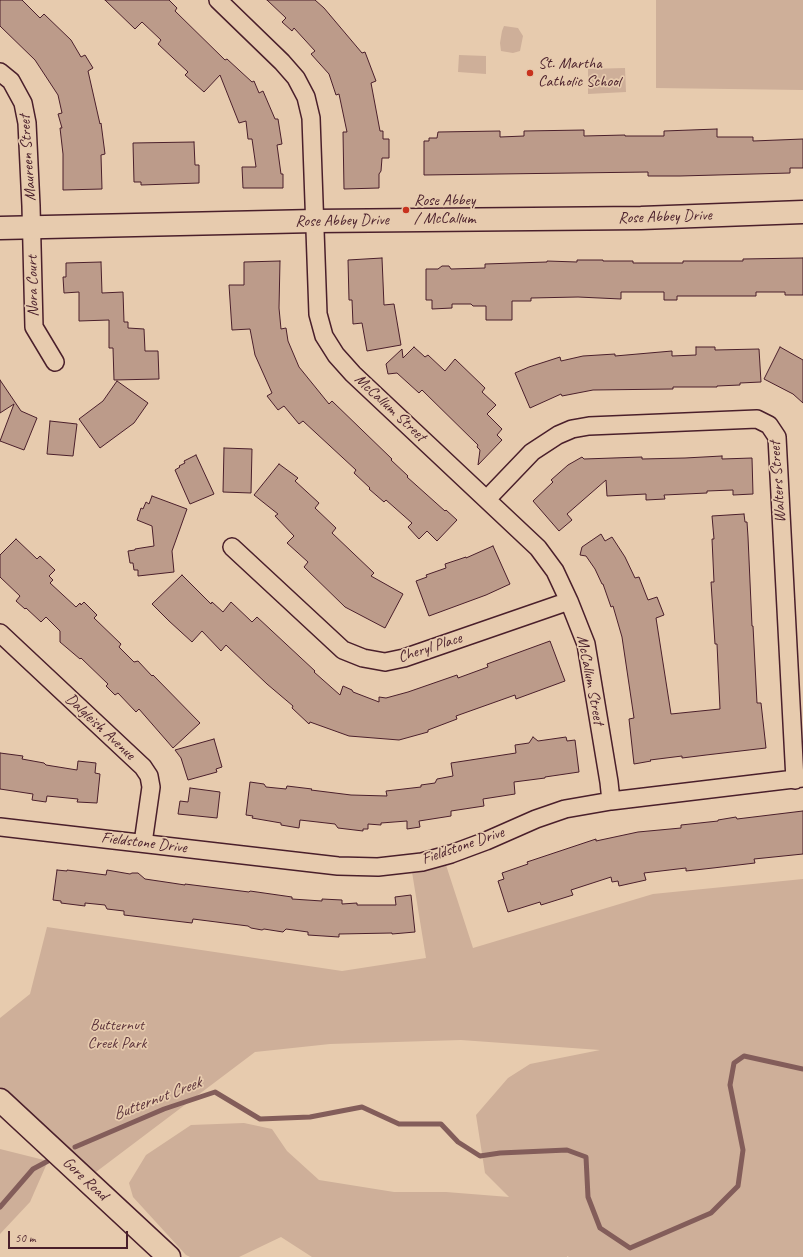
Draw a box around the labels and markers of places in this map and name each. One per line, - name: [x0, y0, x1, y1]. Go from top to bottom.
- place label: St. Martha Catholic School: [538, 54, 620, 92]
- marker: St. Martha Catholic School: [525, 68, 535, 78]
- place label: Rose Abbey / McCallum: [414, 191, 475, 229]
- marker: Rose Abbey / McCallum: [401, 205, 411, 215]

